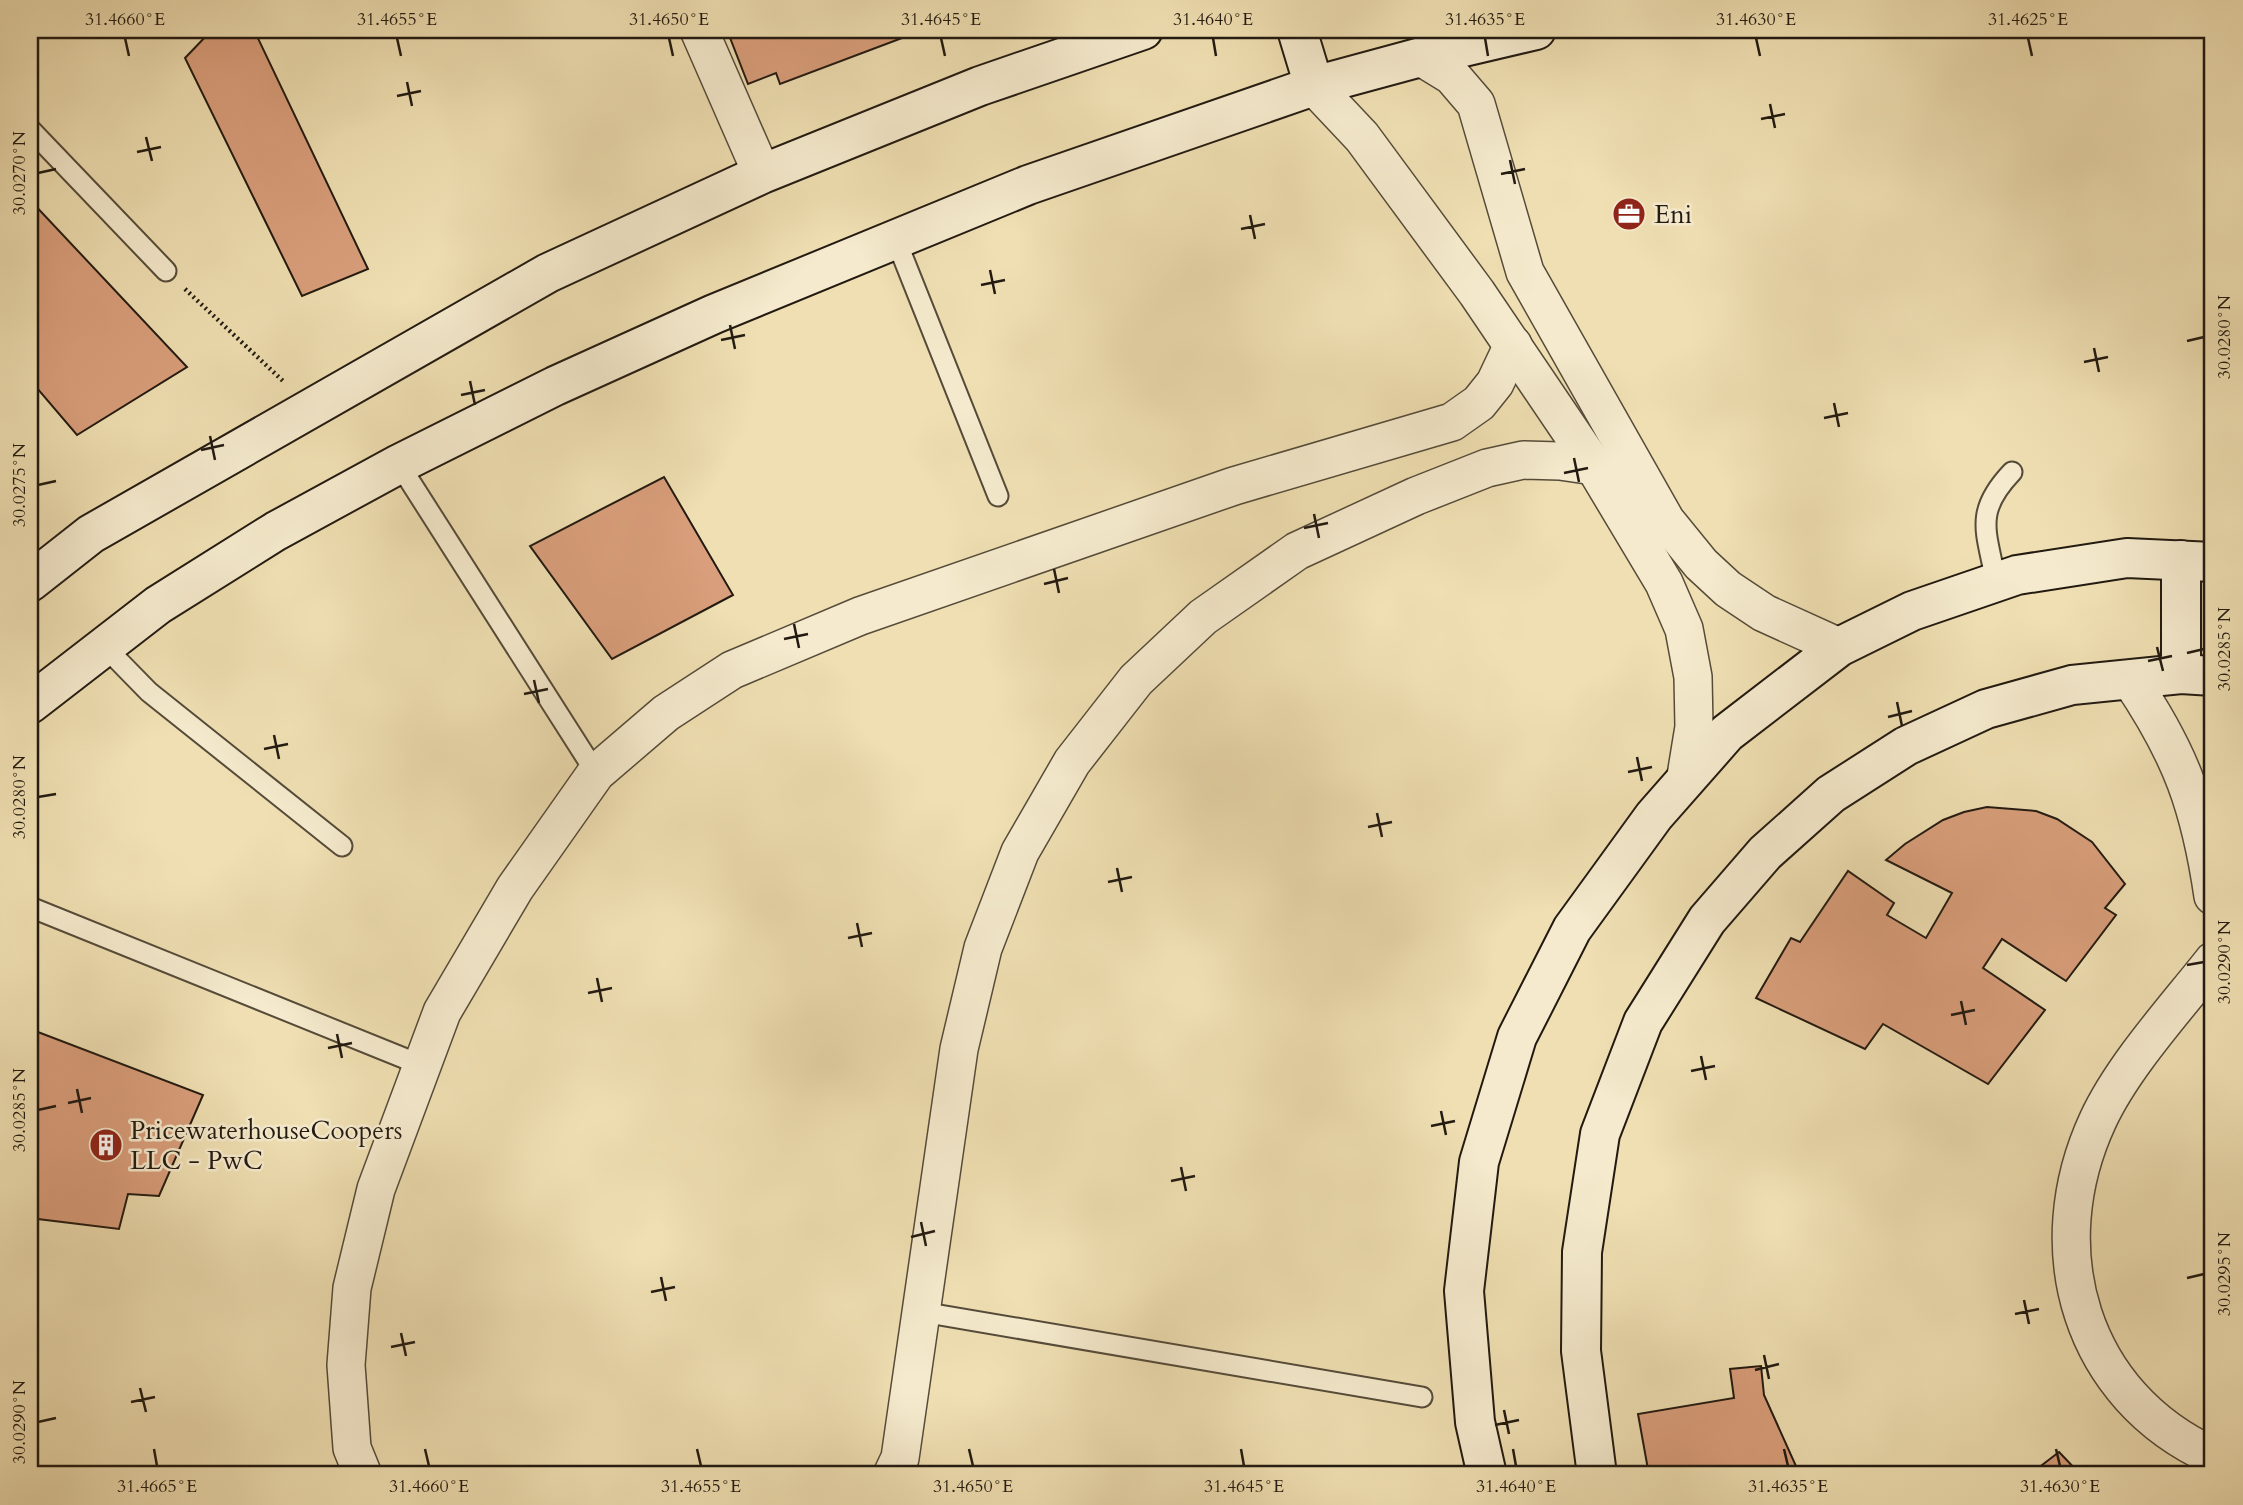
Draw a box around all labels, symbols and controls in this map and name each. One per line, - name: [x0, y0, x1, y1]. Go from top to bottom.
- text: 31.4660°E: [85, 7, 165, 32]
- text: 31.4655°E: [357, 7, 437, 32]
- text: 31.4650°E: [629, 7, 709, 32]
- text: 31.4645°E: [901, 7, 981, 32]
- text: 31.4640°E: [1173, 7, 1253, 32]
- text: 31.4635°E: [1445, 7, 1525, 32]
- text: 31.4630°E: [1716, 7, 1796, 32]
- text: 31.4625°E: [1988, 7, 2068, 32]
- text: 30.0270°N: [7, 130, 32, 215]
- office icon: Eni: [1610, 195, 1648, 233]
- place label: Eni: [1654, 197, 1692, 232]
- text: 30.0280°N: [2212, 294, 2237, 379]
- text: 30.0275°N: [7, 442, 32, 527]
- text: 30.0285°N: [2212, 606, 2237, 691]
- text: 30.0280°N: [7, 754, 32, 839]
- text: 30.0290°N: [2212, 919, 2237, 1004]
- text: 30.0285°N: [7, 1067, 32, 1152]
- place label: PricewaterhouseCoopers LLC - PwC: [130, 1113, 402, 1178]
- building icon: PricewaterhouseCoopers LLC - PwC: [87, 1126, 125, 1164]
- text: 30.0295°N: [2212, 1231, 2237, 1316]
- text: 30.0290°N: [7, 1379, 32, 1464]
- text: 31.4665°E: [117, 1474, 197, 1499]
- text: 31.4660°E: [389, 1474, 469, 1499]
- text: 31.4655°E: [661, 1474, 741, 1499]
- text: 31.4650°E: [933, 1474, 1013, 1499]
- text: 31.4645°E: [1204, 1474, 1284, 1499]
- text: 31.4640°E: [1476, 1474, 1556, 1499]
- text: 31.4635°E: [1748, 1474, 1828, 1499]
- text: 31.4630°E: [2020, 1474, 2100, 1499]

